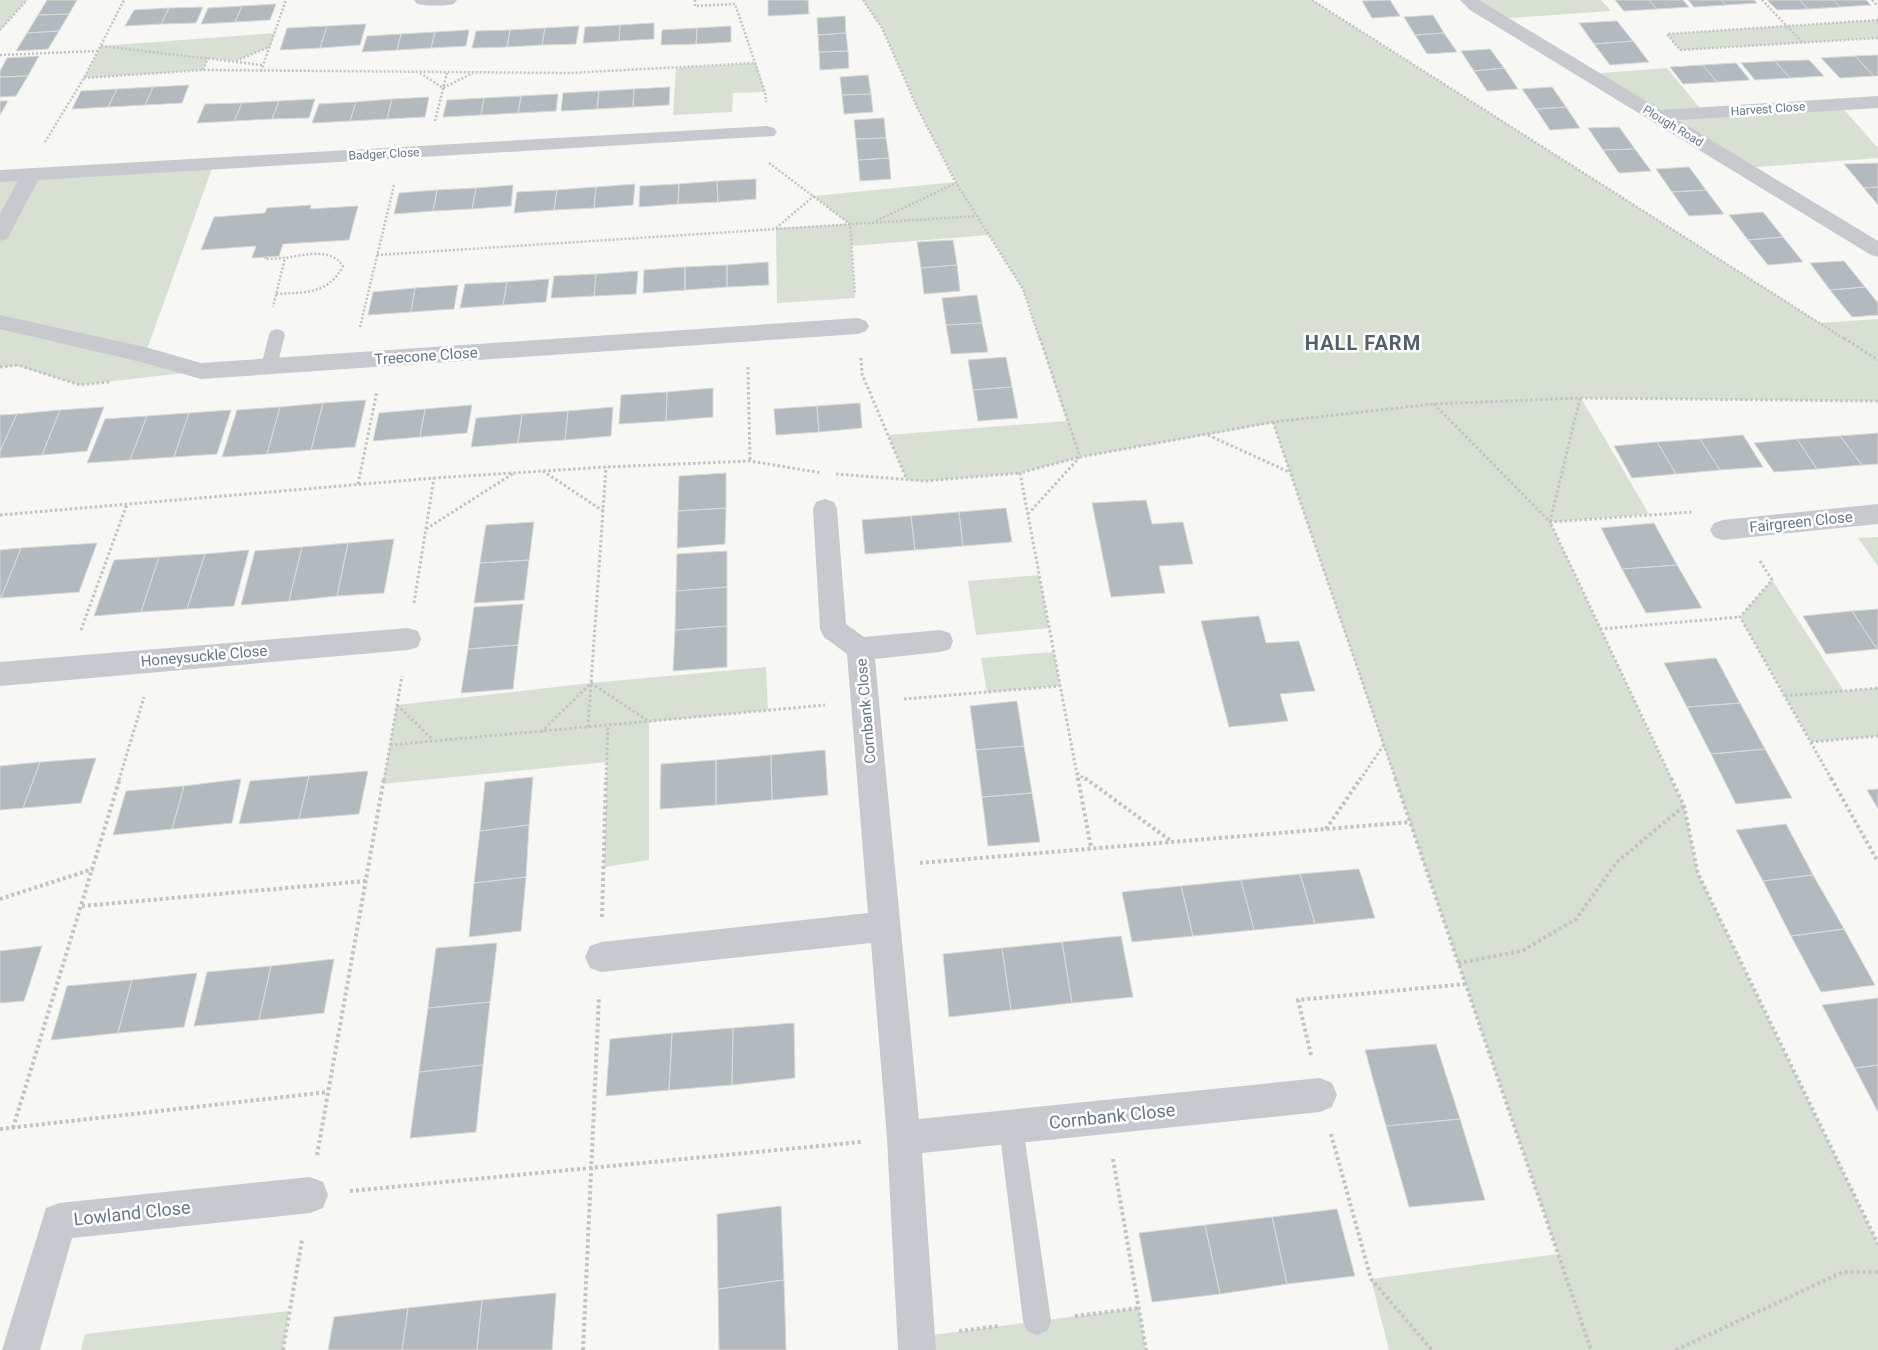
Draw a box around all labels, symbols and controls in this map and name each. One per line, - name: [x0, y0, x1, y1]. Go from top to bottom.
- street label: Harvest Close: [1730, 99, 1806, 119]
- street label: Plough Road: [1640, 103, 1706, 149]
- street label: Badger Close: [348, 145, 420, 163]
- district label: HALL FARM: [1305, 331, 1421, 355]
- street label: Treecone Close: [374, 343, 478, 369]
- street label: Fairgreen Close: [1748, 508, 1854, 536]
- street label: Honeysuckle Close: [140, 641, 268, 670]
- street label: Cornbank Close: [852, 658, 880, 764]
- street label: Cornbank Close: [1048, 1099, 1176, 1133]
- street label: Lowland Close: [73, 1196, 191, 1230]

